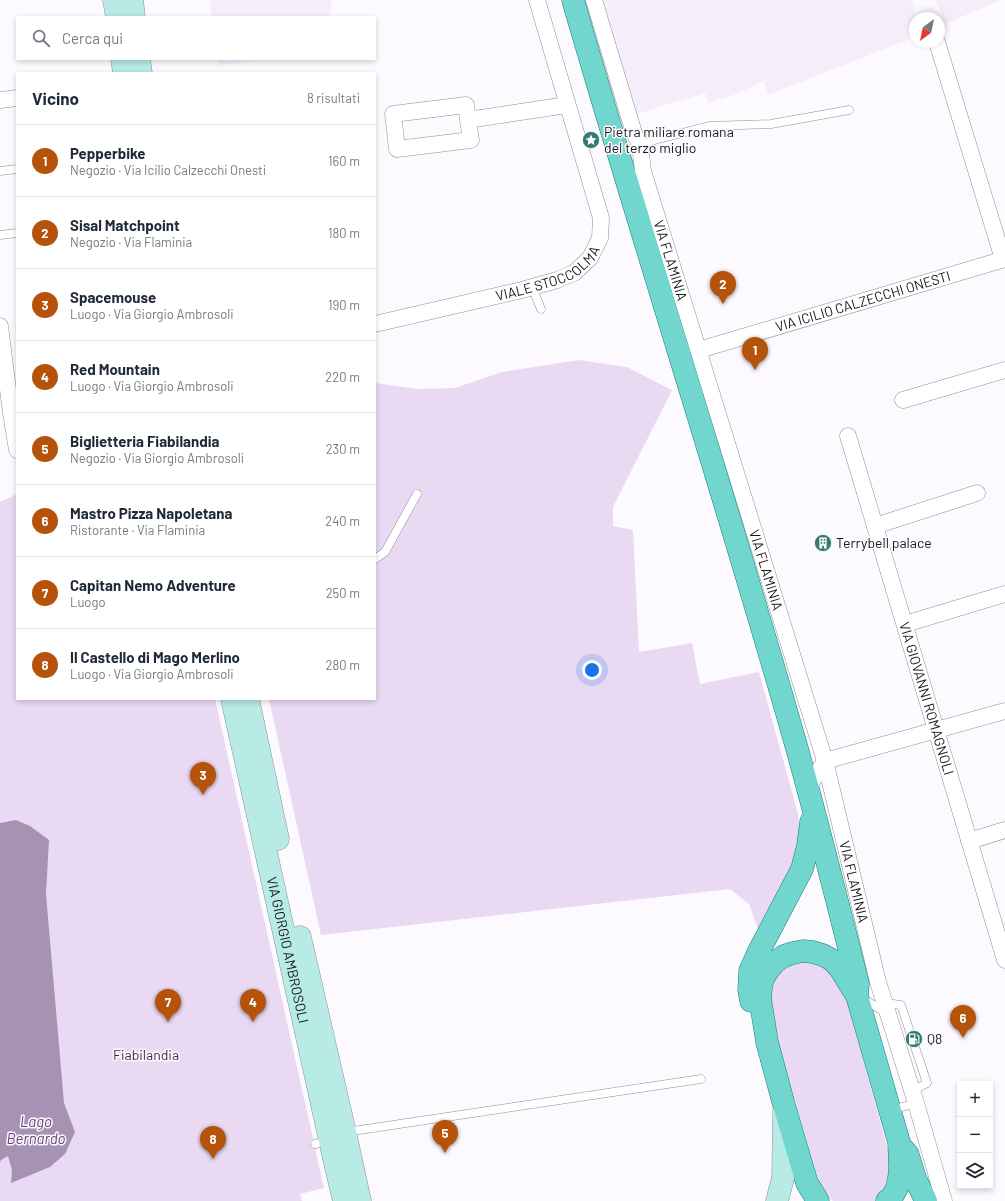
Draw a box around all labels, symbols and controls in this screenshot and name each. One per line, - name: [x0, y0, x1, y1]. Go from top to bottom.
- north arrow: [909, 12, 945, 48]
- search box: [16, 16, 376, 60]
- icon: search: [30, 27, 52, 49]
- text: Cerca qui: [62, 29, 123, 47]
- text: Vicino: [32, 88, 79, 108]
- text: 8 risultati: [307, 90, 360, 106]
- place label: Pietra miliare romana del terzo miglio: [604, 123, 734, 156]
- place icon: Pietra miliare romana del terzo miglio: [581, 130, 601, 150]
- text: Pepperbike: [70, 144, 145, 162]
- text: 1: [43, 153, 47, 169]
- text: 160 m: [328, 153, 360, 169]
- text: Negozio · Via Icilio Calzecchi Onesti: [70, 162, 266, 178]
- text: Sisal Matchpoint: [70, 216, 180, 234]
- street label: VIA FLAMINIA: [651, 218, 692, 303]
- text: 2: [41, 225, 49, 241]
- text: 180 m: [328, 225, 360, 241]
- text: Negozio · Via Flaminia: [70, 234, 192, 250]
- street label: VIALE STOCCOLMA: [494, 243, 603, 304]
- street label: VIA ICILIO CALZECCHI ONESTI: [773, 267, 952, 335]
- pin: 2: [710, 271, 736, 304]
- text: Spacemouse: [70, 288, 156, 306]
- text: 3: [41, 297, 49, 313]
- text: 190 m: [328, 297, 360, 313]
- text: Luogo · Via Giorgio Ambrosoli: [70, 306, 234, 322]
- pin: 1: [742, 337, 768, 370]
- text: Red Mountain: [70, 360, 160, 378]
- text: 4: [41, 369, 49, 385]
- text: 220 m: [325, 369, 360, 385]
- text: Luogo · Via Giorgio Ambrosoli: [70, 378, 234, 394]
- text: Biglietteria Fiabilandia: [70, 432, 219, 450]
- text: 5: [41, 441, 49, 457]
- text: 230 m: [326, 441, 360, 457]
- text: Negozio · Via Giorgio Ambrosoli: [70, 450, 244, 466]
- text: Mastro Pizza Napoletana: [70, 504, 232, 522]
- text: 6: [42, 513, 48, 529]
- text: 240 m: [325, 513, 360, 529]
- text: Ristorante · Via Flaminia: [70, 522, 205, 538]
- street label: VIA FLAMINIA: [746, 527, 787, 613]
- building icon: Terrybell palace: [813, 533, 833, 553]
- place label: Terrybell palace: [836, 534, 932, 551]
- text: Capitan Nemo Adventure: [70, 576, 236, 594]
- text: 7: [42, 585, 48, 601]
- text: 250 m: [326, 585, 360, 601]
- text: Luogo: [70, 594, 105, 610]
- street label: VIA GIOVANNI ROMAGNOLI: [896, 620, 958, 777]
- text: Il Castello di Mago Merlino: [70, 648, 240, 666]
- text: 8: [41, 657, 49, 673]
- text: 280 m: [326, 657, 360, 673]
- your location: [582, 660, 602, 680]
- text: Luogo · Via Giorgio Ambrosoli: [70, 666, 234, 682]
- pin: 3: [190, 762, 216, 795]
- street label: VIA FLAMINIA: [836, 839, 873, 925]
- street label: VIA GIORGIO AMBROSOLI: [264, 875, 313, 1025]
- pin: 7: [155, 989, 181, 1022]
- pin: 4: [240, 989, 266, 1022]
- pin: 6: [950, 1005, 976, 1038]
- fuel station icon: Q8: [904, 1029, 924, 1049]
- place label: Q8: [927, 1030, 942, 1047]
- park label: Fiabilandia: [113, 1046, 179, 1063]
- map controls: [957, 1081, 993, 1189]
- button: +: [957, 1081, 993, 1117]
- water label: Lago Bernardo: [6, 1112, 66, 1147]
- button: −: [957, 1117, 993, 1153]
- pin: 5: [432, 1120, 458, 1153]
- pin: 8: [200, 1126, 226, 1159]
- button: layers: [957, 1153, 993, 1189]

